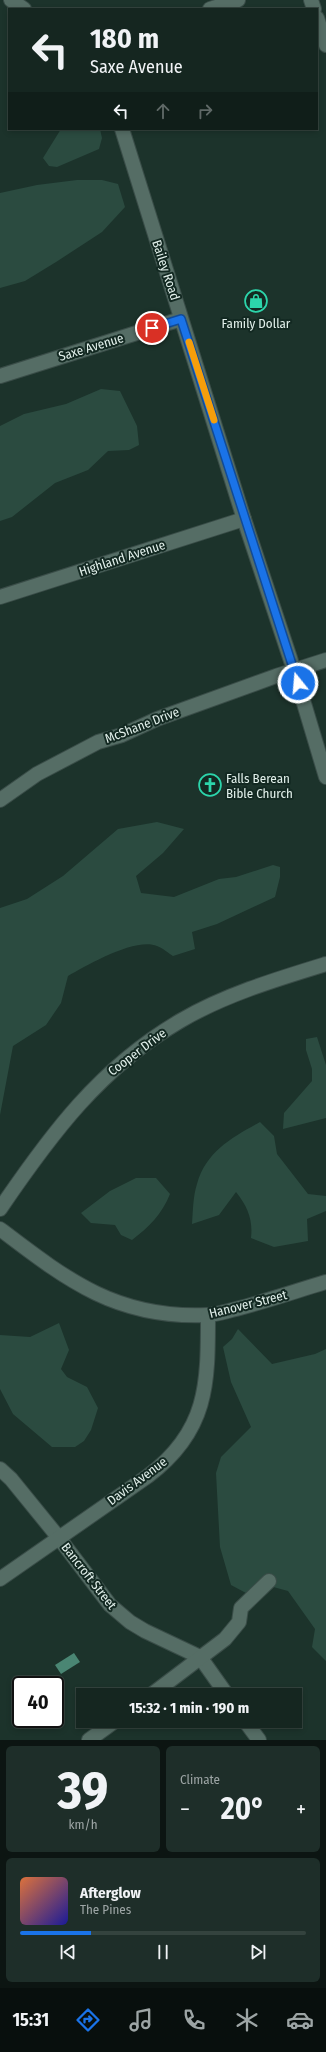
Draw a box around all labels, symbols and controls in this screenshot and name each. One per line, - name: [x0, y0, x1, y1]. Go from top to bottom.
- text: 180 m: [90, 22, 159, 55]
- icon: left: [24, 24, 76, 76]
- text: Saxe Avenue: [90, 56, 183, 78]
- icon: left: [110, 100, 132, 122]
- icon: ahead: [152, 100, 174, 122]
- icon: right: [194, 100, 216, 122]
- street label: Bailey Road: [149, 238, 183, 302]
- shop icon: Family Dollar: [243, 288, 269, 314]
- pin: [135, 311, 169, 345]
- place label: Family Dollar: [222, 316, 291, 331]
- icon: arrive: [141, 317, 163, 339]
- street label: Saxe Avenue: [57, 330, 125, 364]
- street label: Highland Avenue: [77, 537, 167, 579]
- position arrow: [277, 662, 319, 704]
- street label: McShane Drive: [103, 704, 181, 746]
- place label: Falls Berean Bible Church: [226, 771, 293, 801]
- church icon: Falls Berean Bible Church: [197, 772, 223, 798]
- street label: Cooper Drive: [105, 1025, 169, 1079]
- street label: Hanover Street: [208, 1287, 289, 1321]
- street label: Davis Avenue: [104, 1454, 170, 1508]
- street label: Bancroft Street: [58, 1540, 120, 1613]
- speed limit sign: 40: [12, 1676, 64, 1728]
- text: 15:32 · 1 min · 190 m: [129, 1699, 249, 1717]
- text: 39: [57, 1759, 109, 1822]
- text: Climate: [180, 1772, 220, 1787]
- text: 20°: [221, 1791, 265, 1827]
- text: −: [180, 1796, 190, 1823]
- text: +: [296, 1796, 306, 1823]
- text: km/h: [69, 1817, 98, 1832]
- text: Afterglow: [80, 1884, 141, 1902]
- text: The Pines: [80, 1902, 131, 1917]
- icon: previous: [57, 1941, 79, 1963]
- icon: pause: [152, 1941, 174, 1963]
- icon: next: [247, 1941, 269, 1963]
- icon: directions: [74, 2006, 102, 2034]
- icon: music: [127, 2006, 155, 2034]
- icon: phone: [180, 2006, 208, 2034]
- icon: climate: [233, 2006, 261, 2034]
- icon: car: [286, 2006, 314, 2034]
- text: 15:31: [12, 2009, 49, 2031]

